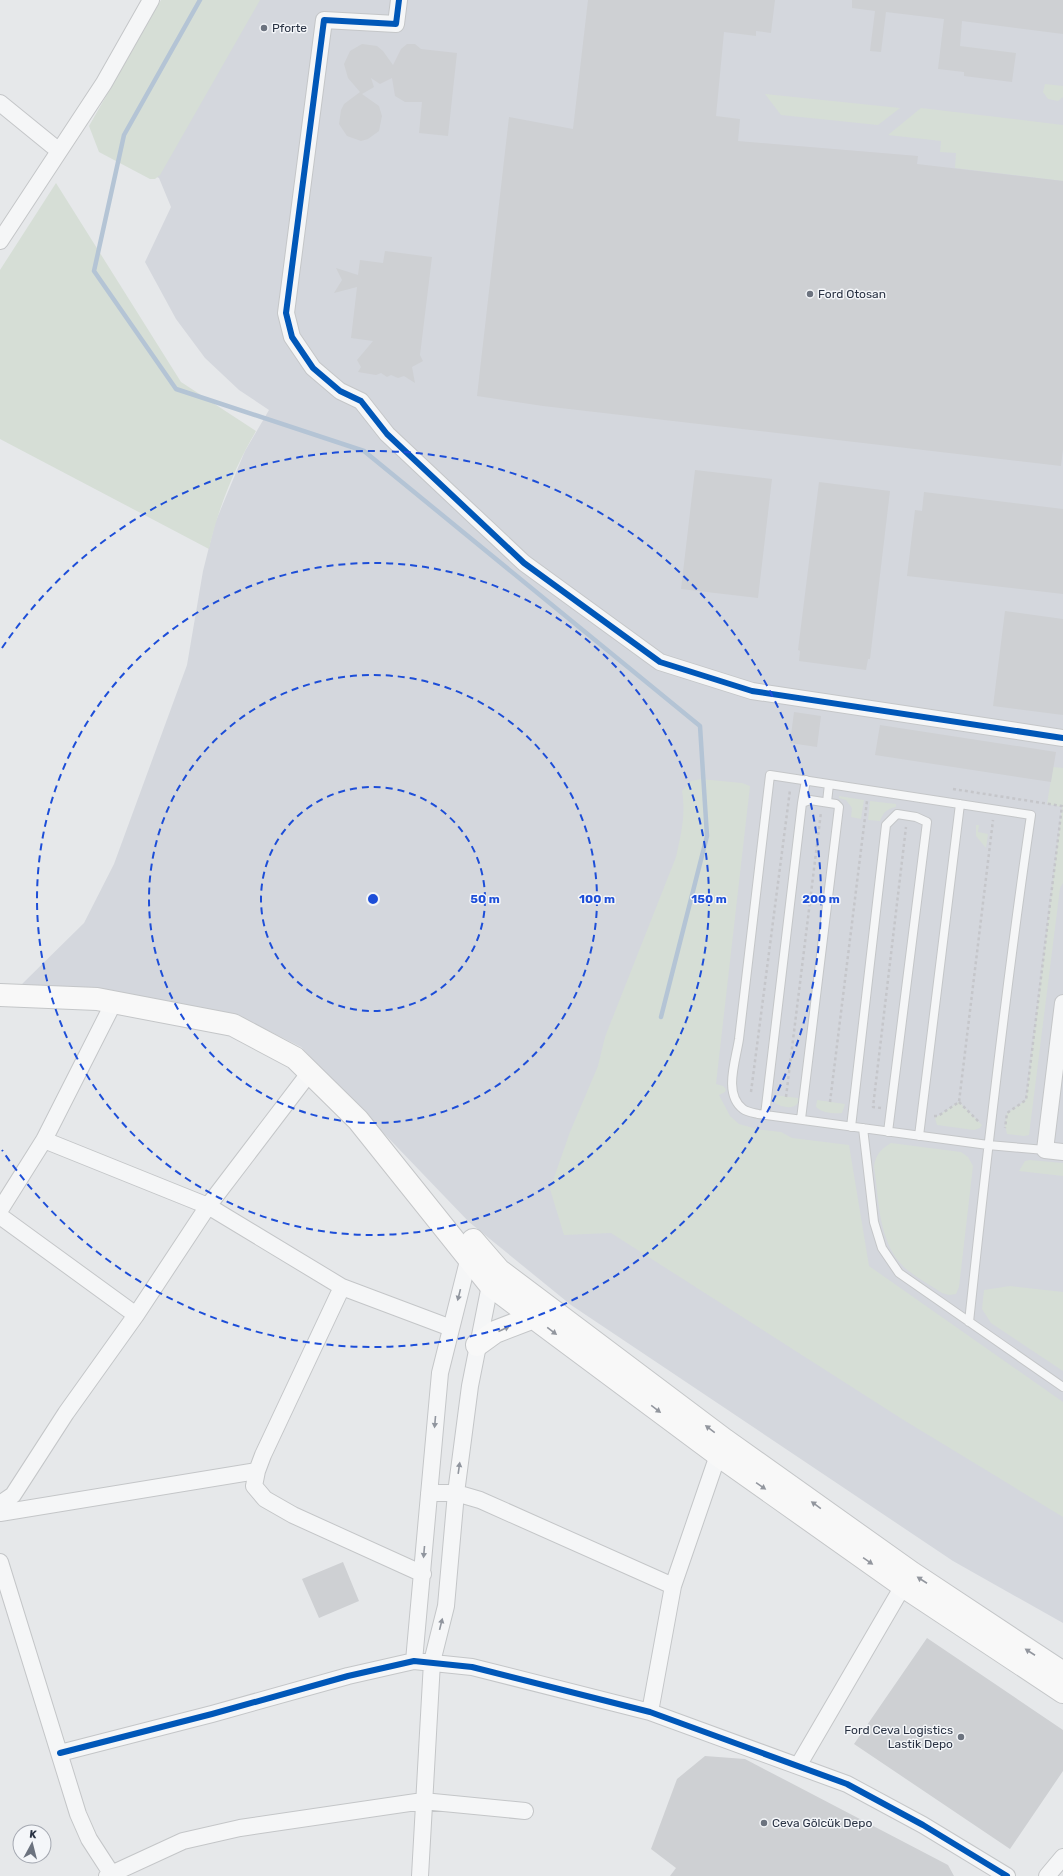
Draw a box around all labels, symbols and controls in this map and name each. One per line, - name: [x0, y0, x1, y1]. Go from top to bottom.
- place label: Pforte: [272, 21, 307, 35]
- marker: Pforte: [259, 23, 269, 33]
- place label: Ford Otosan: [818, 287, 886, 301]
- marker: Ford Otosan: [805, 289, 815, 299]
- centre of rings: [366, 892, 380, 906]
- text: 50 m: [470, 892, 500, 906]
- text: 100 m: [579, 892, 615, 906]
- text: 150 m: [691, 892, 727, 906]
- text: 200 m: [802, 892, 840, 906]
- one-way arrow: [456, 1289, 462, 1301]
- one-way arrow: [499, 1325, 511, 1331]
- one-way arrow: [547, 1327, 558, 1335]
- one-way arrow: [651, 1405, 662, 1413]
- one-way arrow: [432, 1416, 439, 1428]
- one-way arrow: [705, 1425, 716, 1433]
- one-way arrow: [456, 1462, 462, 1474]
- one-way arrow: [756, 1482, 767, 1490]
- one-way arrow: [811, 1501, 821, 1509]
- one-way arrow: [421, 1546, 428, 1558]
- one-way arrow: [862, 1557, 873, 1565]
- one-way arrow: [917, 1576, 927, 1584]
- one-way arrow: [438, 1618, 444, 1630]
- one-way arrow: [1025, 1648, 1036, 1656]
- place label: Ford Ceva Logistics Lastik Depo: [844, 1723, 953, 1751]
- marker: Ford Ceva Logistics Lastik Depo: [956, 1732, 966, 1742]
- place label: Ceva Gölcük Depo: [772, 1816, 872, 1830]
- marker: Ceva Gölcük Depo: [759, 1818, 769, 1828]
- north arrow: [12, 1824, 52, 1864]
- text: K: [29, 1828, 38, 1842]

